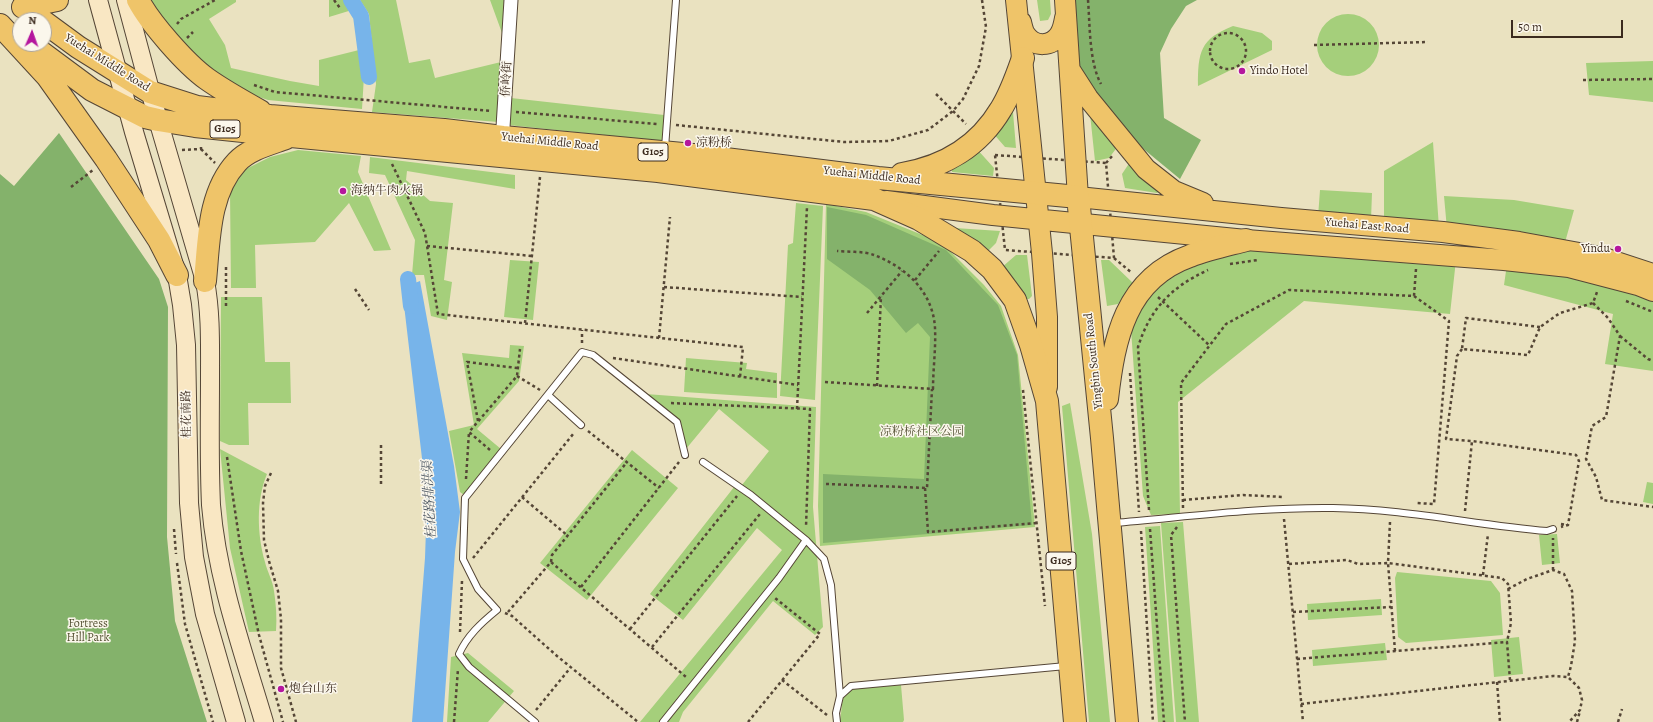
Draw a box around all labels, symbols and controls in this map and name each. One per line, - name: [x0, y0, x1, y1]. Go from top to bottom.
- north arrow: [12, 12, 52, 52]
- scale bar: [1513, 12, 1625, 38]
- text: N: [28, 13, 37, 28]
- text: 50 m: [1518, 19, 1542, 35]
- street label: Yuehai Middle Road: [62, 31, 152, 95]
- street label: 侨岭街: [499, 61, 515, 97]
- place label: Yindo Hotel: [1250, 64, 1308, 78]
- marker: Yindo Hotel: [1237, 66, 1247, 76]
- road number: G105: [210, 120, 240, 138]
- street label: Yuehai Middle Road: [501, 130, 599, 154]
- place label: 凉粉桥: [696, 136, 732, 150]
- marker: 凉粉桥: [683, 138, 693, 148]
- road number: G105: [638, 143, 668, 161]
- street label: Yuehai Middle Road: [823, 164, 921, 188]
- place label: 海纳牛肉火锅: [351, 184, 423, 198]
- marker: 海纳牛肉火锅: [338, 186, 348, 196]
- street label: Yuehai East Road: [1324, 215, 1410, 237]
- place label: Yindu: [1581, 242, 1610, 256]
- marker: Yindu: [1613, 244, 1623, 254]
- street label: Yingbin South Road: [1082, 312, 1106, 410]
- street label: 桂花南路: [179, 390, 195, 438]
- park label: 凉粉桥社区公园: [880, 425, 964, 439]
- water label: 桂花路排洪渠: [420, 461, 440, 539]
- road number: G105: [1046, 552, 1076, 570]
- park label: Fortress Hill Park: [66, 617, 110, 645]
- place label: 炮台山东: [289, 682, 337, 696]
- marker: 炮台山东: [276, 684, 286, 694]

